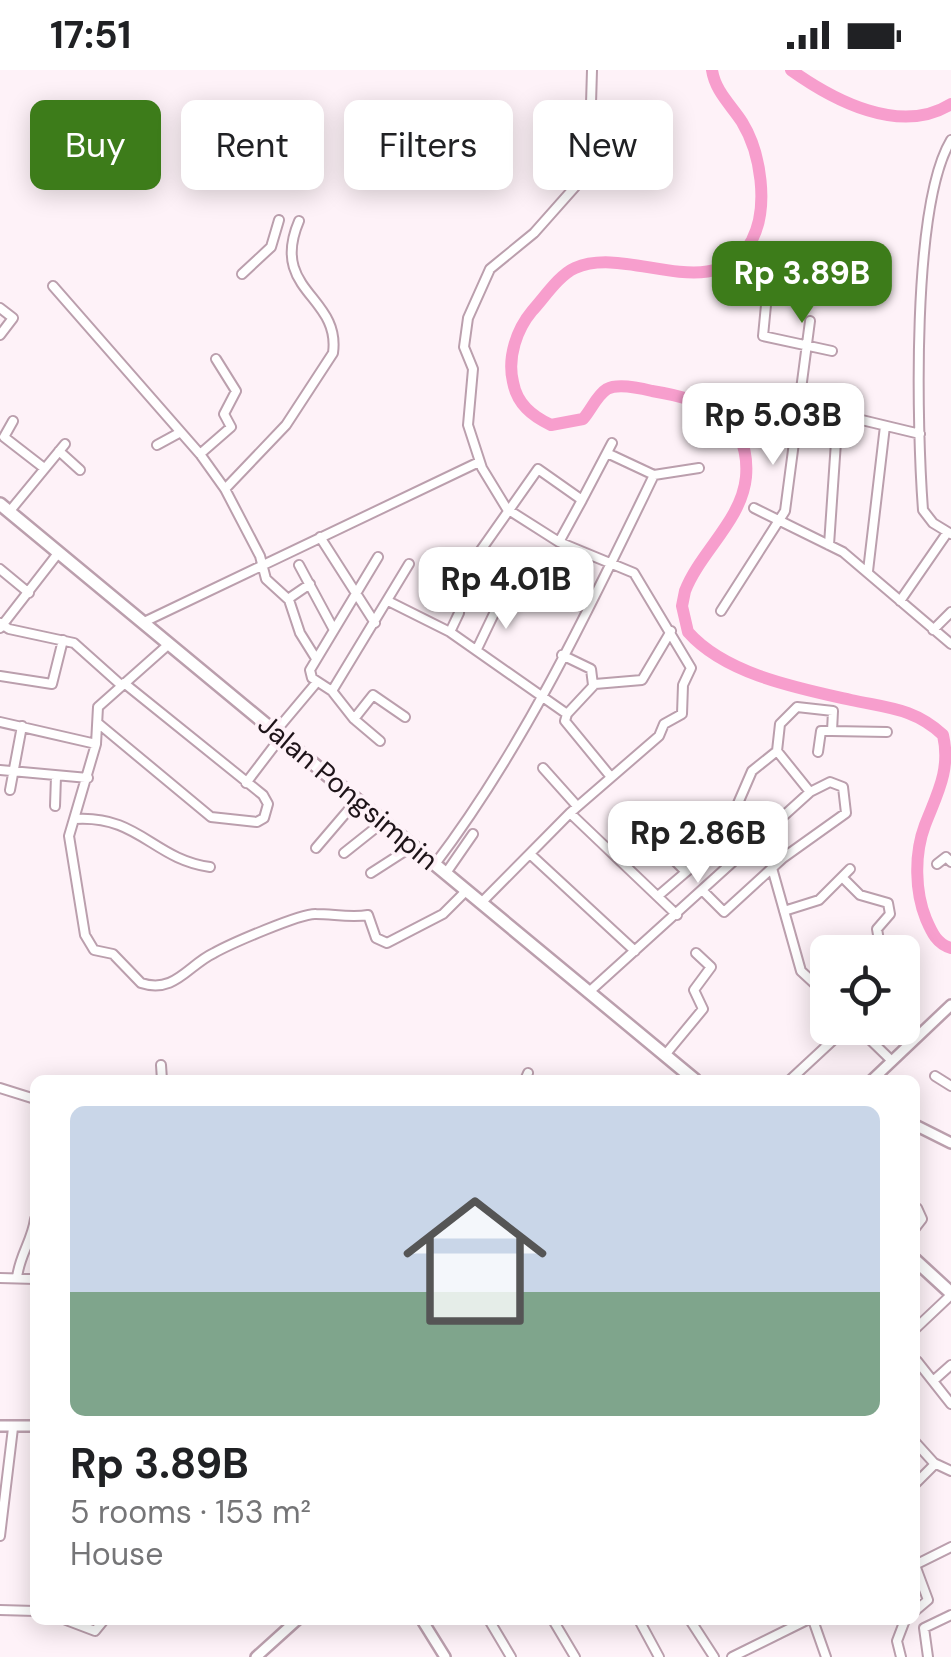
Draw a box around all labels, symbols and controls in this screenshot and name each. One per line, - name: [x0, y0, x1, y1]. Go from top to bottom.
- text: 17:51: [50, 10, 131, 60]
- chip: Buy: [30, 100, 161, 190]
- chip: Rent: [181, 100, 324, 190]
- chip: Filters: [344, 100, 513, 190]
- chip: New: [533, 100, 673, 190]
- pin: Rp 3.89B: [699, 241, 905, 326]
- text: Rp 3.89B: [734, 252, 870, 294]
- pin: Rp 5.03B: [670, 383, 876, 468]
- text: Rp 5.03B: [704, 394, 842, 436]
- pin: Rp 4.01B: [403, 547, 609, 632]
- text: Rp 4.01B: [441, 558, 571, 600]
- street label: Jalan Pongsimpin: [250, 706, 446, 878]
- pin: Rp 2.86B: [595, 801, 801, 886]
- text: Rp 2.86B: [630, 812, 766, 854]
- map controls: [810, 935, 920, 1045]
- button: locate: [810, 935, 920, 1045]
- icon: home: [385, 1171, 565, 1351]
- text: Rp 3.89B: [70, 1436, 249, 1491]
- text: 5 rooms · 153 m²: [70, 1491, 311, 1533]
- text: House: [70, 1533, 163, 1575]

